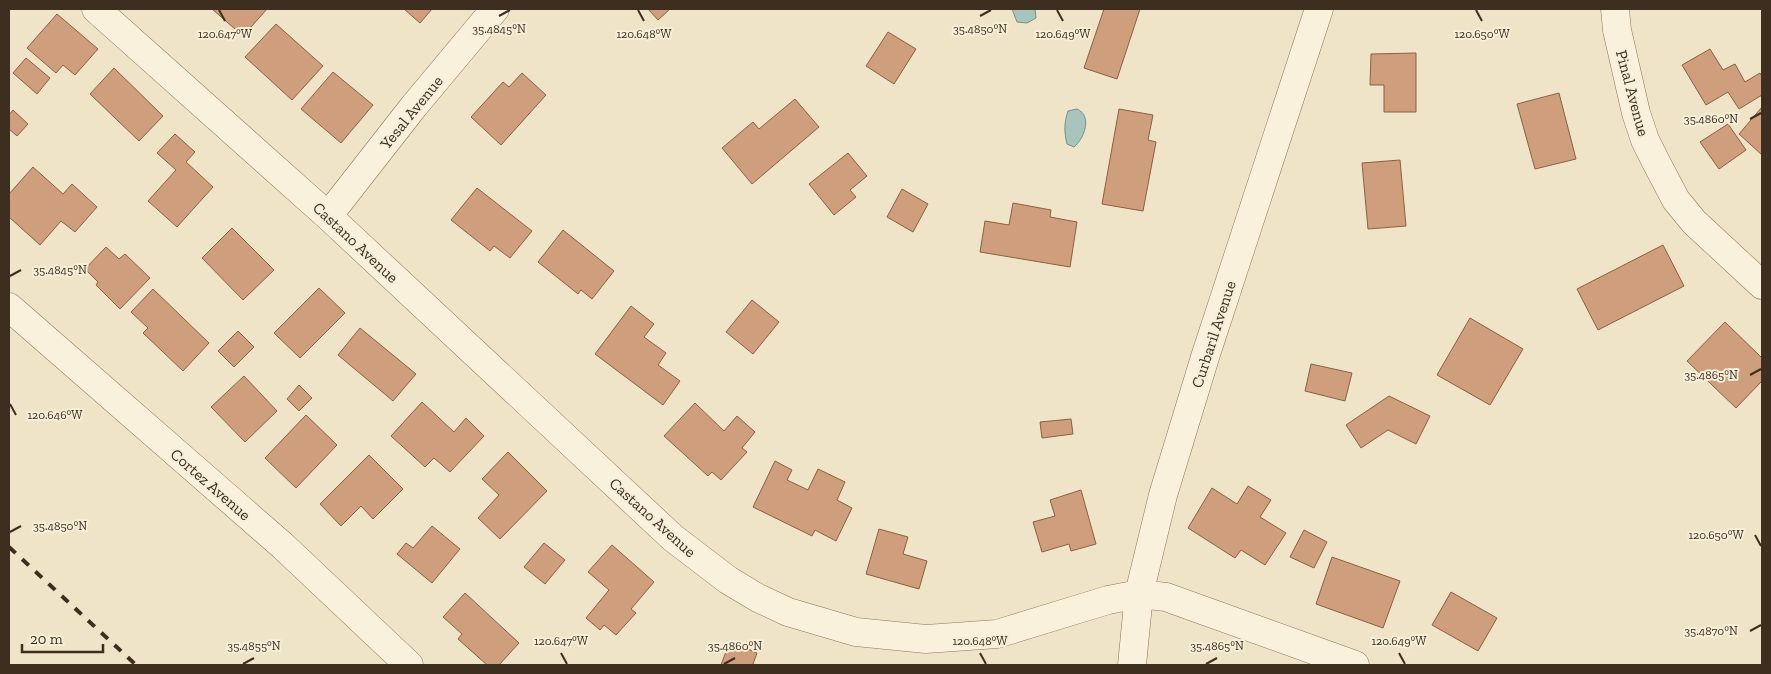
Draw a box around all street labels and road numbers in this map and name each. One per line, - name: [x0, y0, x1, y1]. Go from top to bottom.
- street label: Pinal Avenue: [1612, 48, 1653, 138]
- street label: Yesal Avenue: [375, 72, 447, 154]
- street label: Castano Avenue: [309, 198, 402, 287]
- street label: Curbaril Avenue: [1187, 278, 1240, 390]
- street label: Cortez Avenue: [167, 444, 255, 524]
- street label: Castano Avenue: [605, 474, 700, 561]

